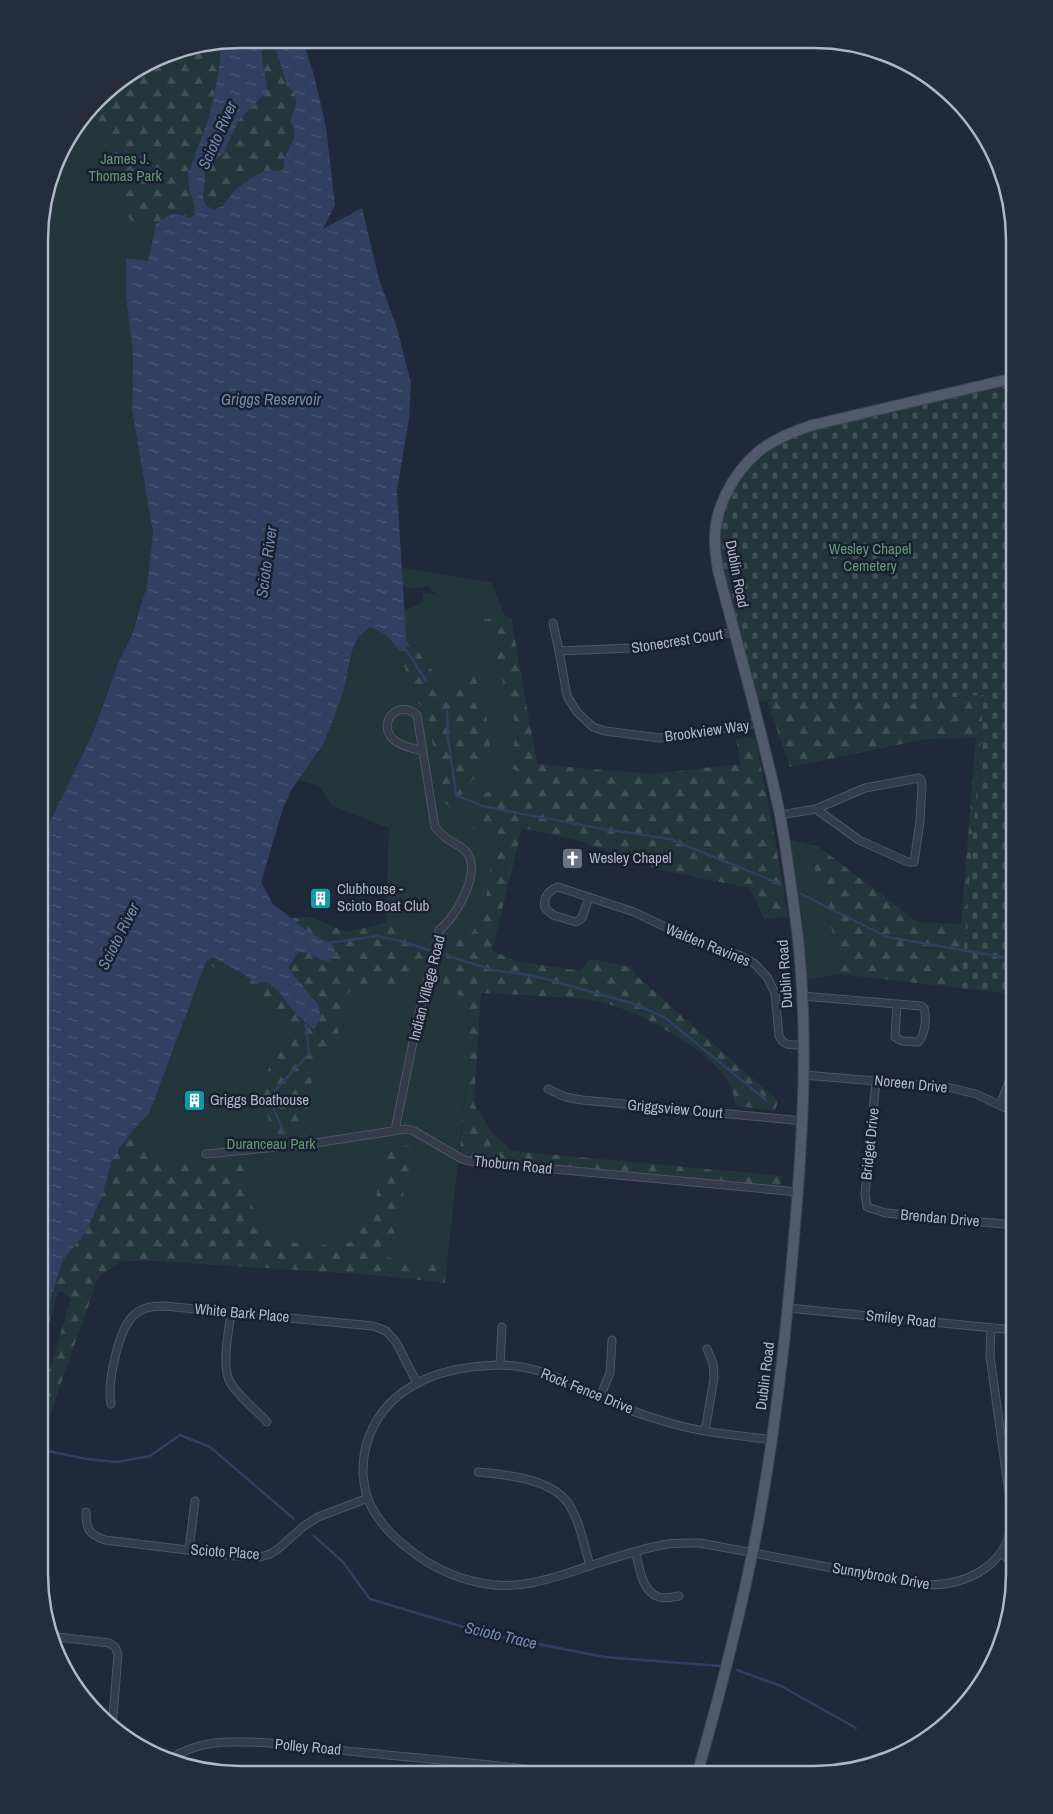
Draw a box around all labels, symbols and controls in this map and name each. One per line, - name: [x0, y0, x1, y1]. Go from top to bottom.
- water label: Scioto River: [192, 97, 242, 172]
- park label: James J. Thomas Park: [88, 148, 162, 186]
- water label: Griggs Reservoir: [221, 388, 322, 410]
- water label: Scioto River: [250, 524, 282, 599]
- street label: Dublin Road: [721, 538, 754, 609]
- park label: Wesley Chapel Cemetery: [829, 538, 911, 576]
- street label: Stonecrest Court: [630, 623, 725, 658]
- street label: Brookview Way: [663, 714, 751, 747]
- church icon: Wesley Chapel: [561, 846, 585, 870]
- place label: Wesley Chapel: [589, 847, 672, 868]
- place label: Clubhouse - Scioto Boat Club: [337, 878, 429, 916]
- building icon: Clubhouse - Scioto Boat Club: [309, 886, 333, 910]
- water label: Scioto River: [92, 898, 144, 973]
- street label: Walden Ravines: [663, 918, 754, 971]
- street label: Indian Village Road: [403, 933, 450, 1043]
- street label: Dublin Road: [772, 939, 797, 1009]
- street label: Noreen Drive: [874, 1069, 949, 1098]
- building icon: Griggs Boathouse: [182, 1088, 206, 1112]
- place label: Griggs Boathouse: [210, 1089, 309, 1110]
- street label: Griggsview Court: [626, 1094, 724, 1123]
- street label: Bridget Drive: [855, 1107, 884, 1181]
- park label: Duranceau Park: [227, 1133, 316, 1154]
- street label: Thoburn Road: [473, 1150, 553, 1179]
- street label: Brendan Drive: [900, 1204, 981, 1231]
- street label: White Bark Place: [194, 1298, 290, 1327]
- street label: Smiley Road: [865, 1304, 937, 1333]
- street label: Dublin Road: [750, 1341, 779, 1411]
- street label: Rock Fence Drive: [538, 1362, 637, 1419]
- street label: Scioto Place: [190, 1539, 260, 1564]
- street label: Sunnybrook Drive: [831, 1557, 932, 1594]
- water label: Scioto Trace: [463, 1616, 539, 1654]
- street label: Polley Road: [274, 1733, 342, 1760]

